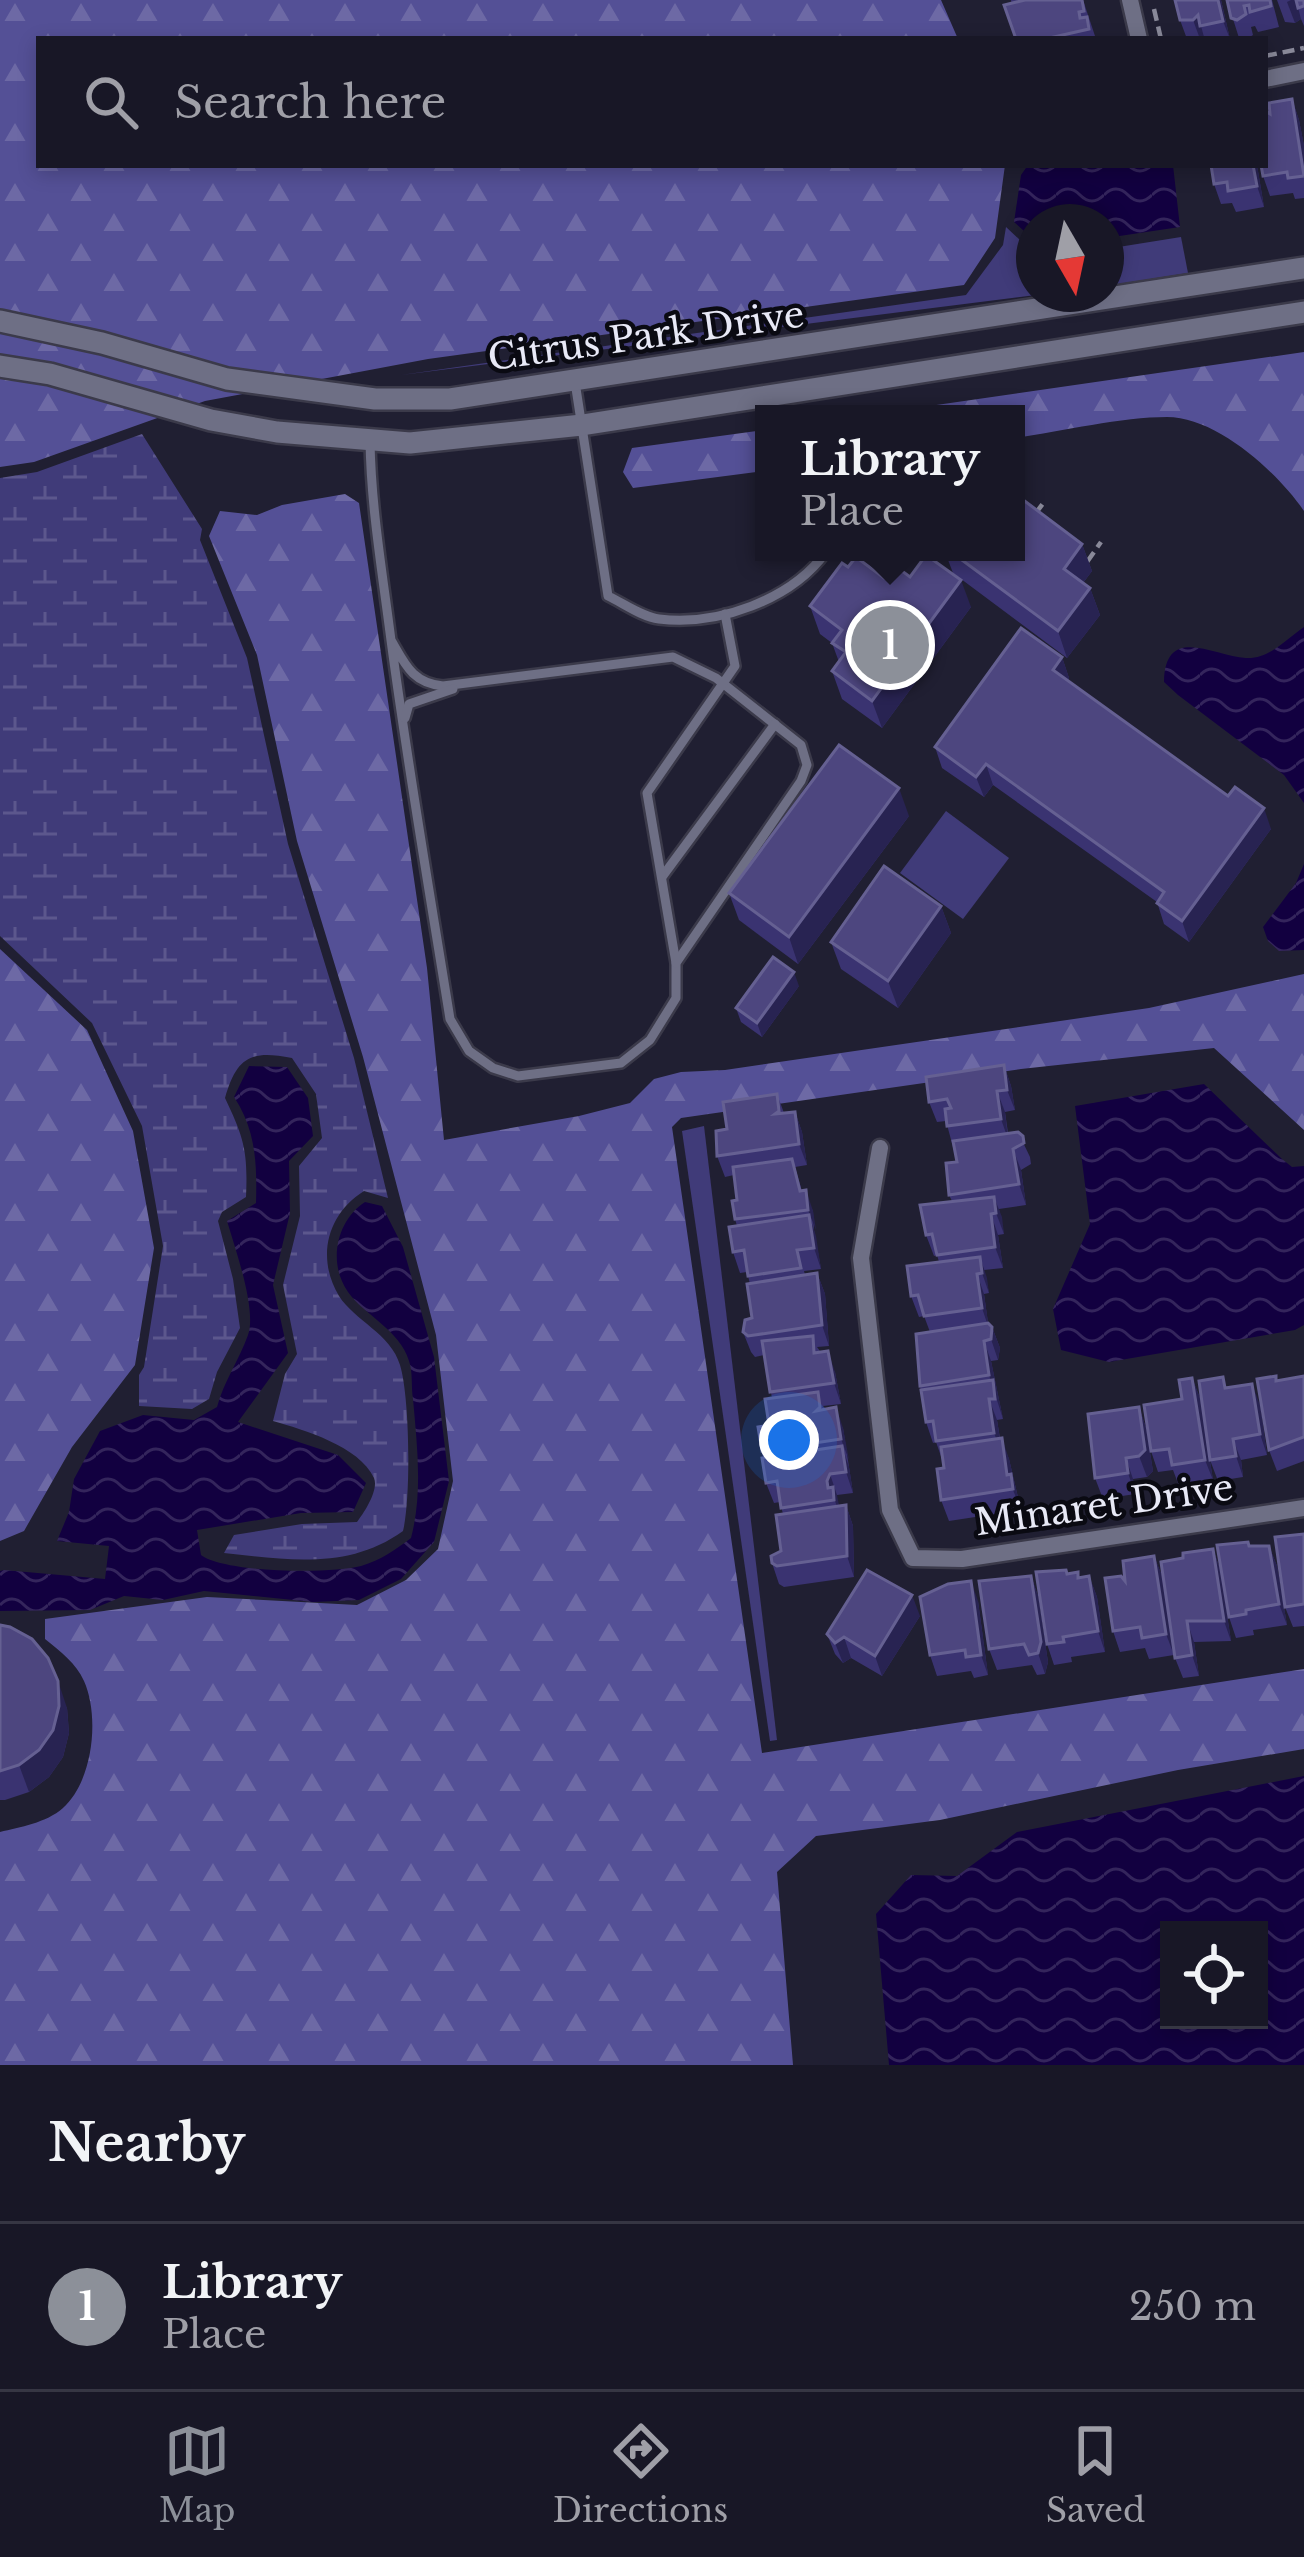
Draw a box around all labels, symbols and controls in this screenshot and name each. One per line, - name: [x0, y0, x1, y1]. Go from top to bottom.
- search box: [36, 36, 1268, 168]
- icon: search: [78, 69, 144, 135]
- text: Search here: [174, 74, 446, 130]
- north arrow: [1016, 204, 1124, 312]
- street label: Citrus Park Drive: [485, 292, 807, 380]
- popup: [755, 405, 1025, 561]
- text: Library: [800, 431, 980, 487]
- text: Place: [800, 487, 904, 536]
- pin: 1: [851, 600, 929, 690]
- your location: [759, 1410, 819, 1470]
- street label: Minaret Drive: [972, 1465, 1236, 1545]
- map controls: [1160, 1921, 1268, 2029]
- button: locate: [1160, 1921, 1268, 2029]
- text: Nearby: [48, 2112, 245, 2175]
- text: Library: [162, 2254, 342, 2310]
- text: 1: [78, 2282, 96, 2331]
- text: 250 m: [1129, 2282, 1256, 2331]
- text: Place: [162, 2310, 266, 2359]
- tab: Map: [159, 2418, 235, 2531]
- tab: Directions: [553, 2418, 728, 2531]
- tab: Saved: [1046, 2418, 1145, 2531]

